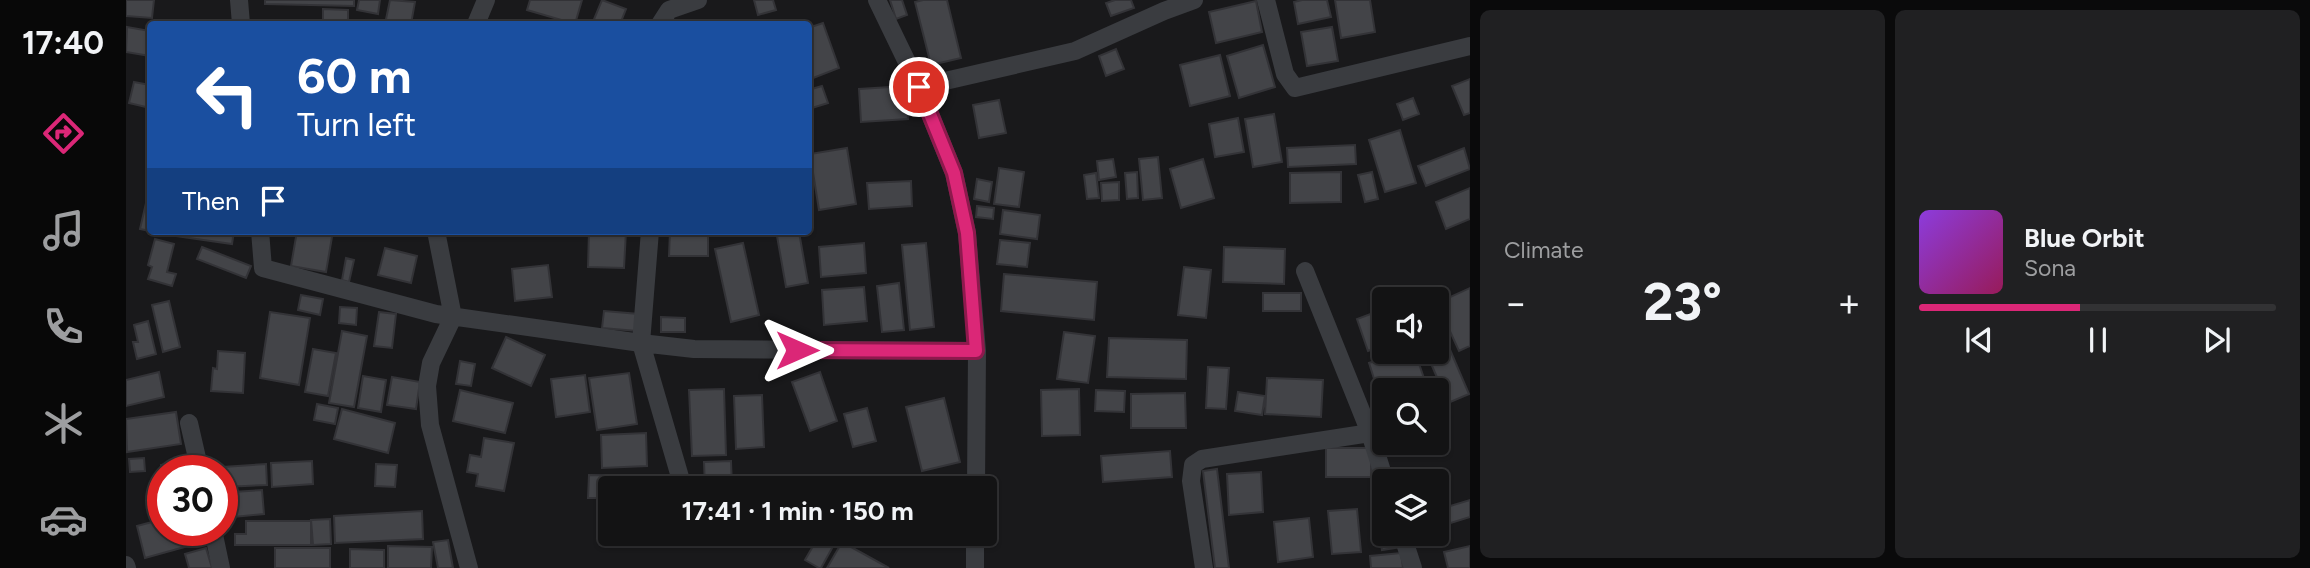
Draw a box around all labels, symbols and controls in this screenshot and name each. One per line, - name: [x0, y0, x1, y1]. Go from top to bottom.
- text: 17:40: [22, 24, 104, 62]
- text: 60 m: [297, 46, 412, 105]
- icon: left: [182, 49, 273, 140]
- pin: [889, 57, 949, 117]
- icon: arrive: [900, 68, 938, 106]
- text: Turn left: [297, 106, 416, 144]
- icon: directions: [39, 109, 88, 158]
- icon: arrive: [254, 182, 292, 220]
- text: Then: [182, 185, 240, 217]
- icon: music: [39, 206, 88, 255]
- text: Blue Orbit: [2024, 222, 2145, 254]
- text: Climate: [1504, 236, 1583, 264]
- text: Sona: [2024, 254, 2076, 282]
- text: 23°: [1643, 271, 1722, 333]
- text: −: [1504, 280, 1528, 326]
- text: +: [1837, 280, 1861, 326]
- map controls: [1372, 287, 1449, 546]
- button: sound: [1372, 287, 1449, 364]
- icon: phone: [39, 302, 88, 351]
- position arrow: [760, 313, 834, 387]
- icon: previous: [1960, 321, 1998, 359]
- icon: pause: [2079, 321, 2117, 359]
- icon: next: [2198, 321, 2236, 359]
- button: search: [1372, 378, 1449, 455]
- icon: climate: [39, 399, 88, 448]
- speed limit sign: 30: [147, 455, 238, 546]
- button: layers: [1372, 469, 1449, 546]
- icon: car: [39, 495, 88, 544]
- text: 17:41 · 1 min · 150 m: [681, 495, 914, 527]

